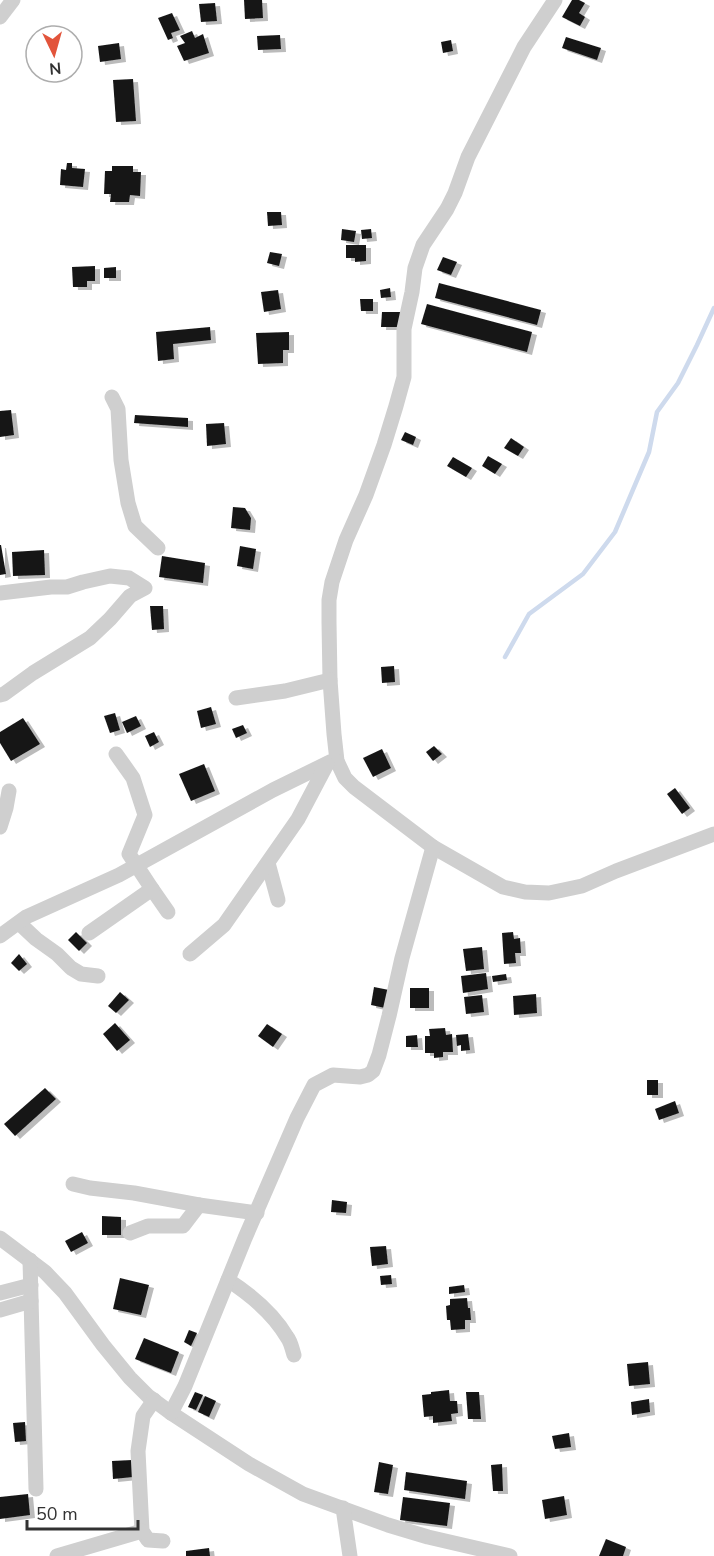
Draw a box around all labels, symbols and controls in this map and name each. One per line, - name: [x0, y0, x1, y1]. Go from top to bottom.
- north arrow: [24, 24, 84, 84]
- text: N: [48, 56, 62, 79]
- scale bar: [27, 1493, 138, 1531]
- text: 50 m: [36, 1502, 78, 1526]

